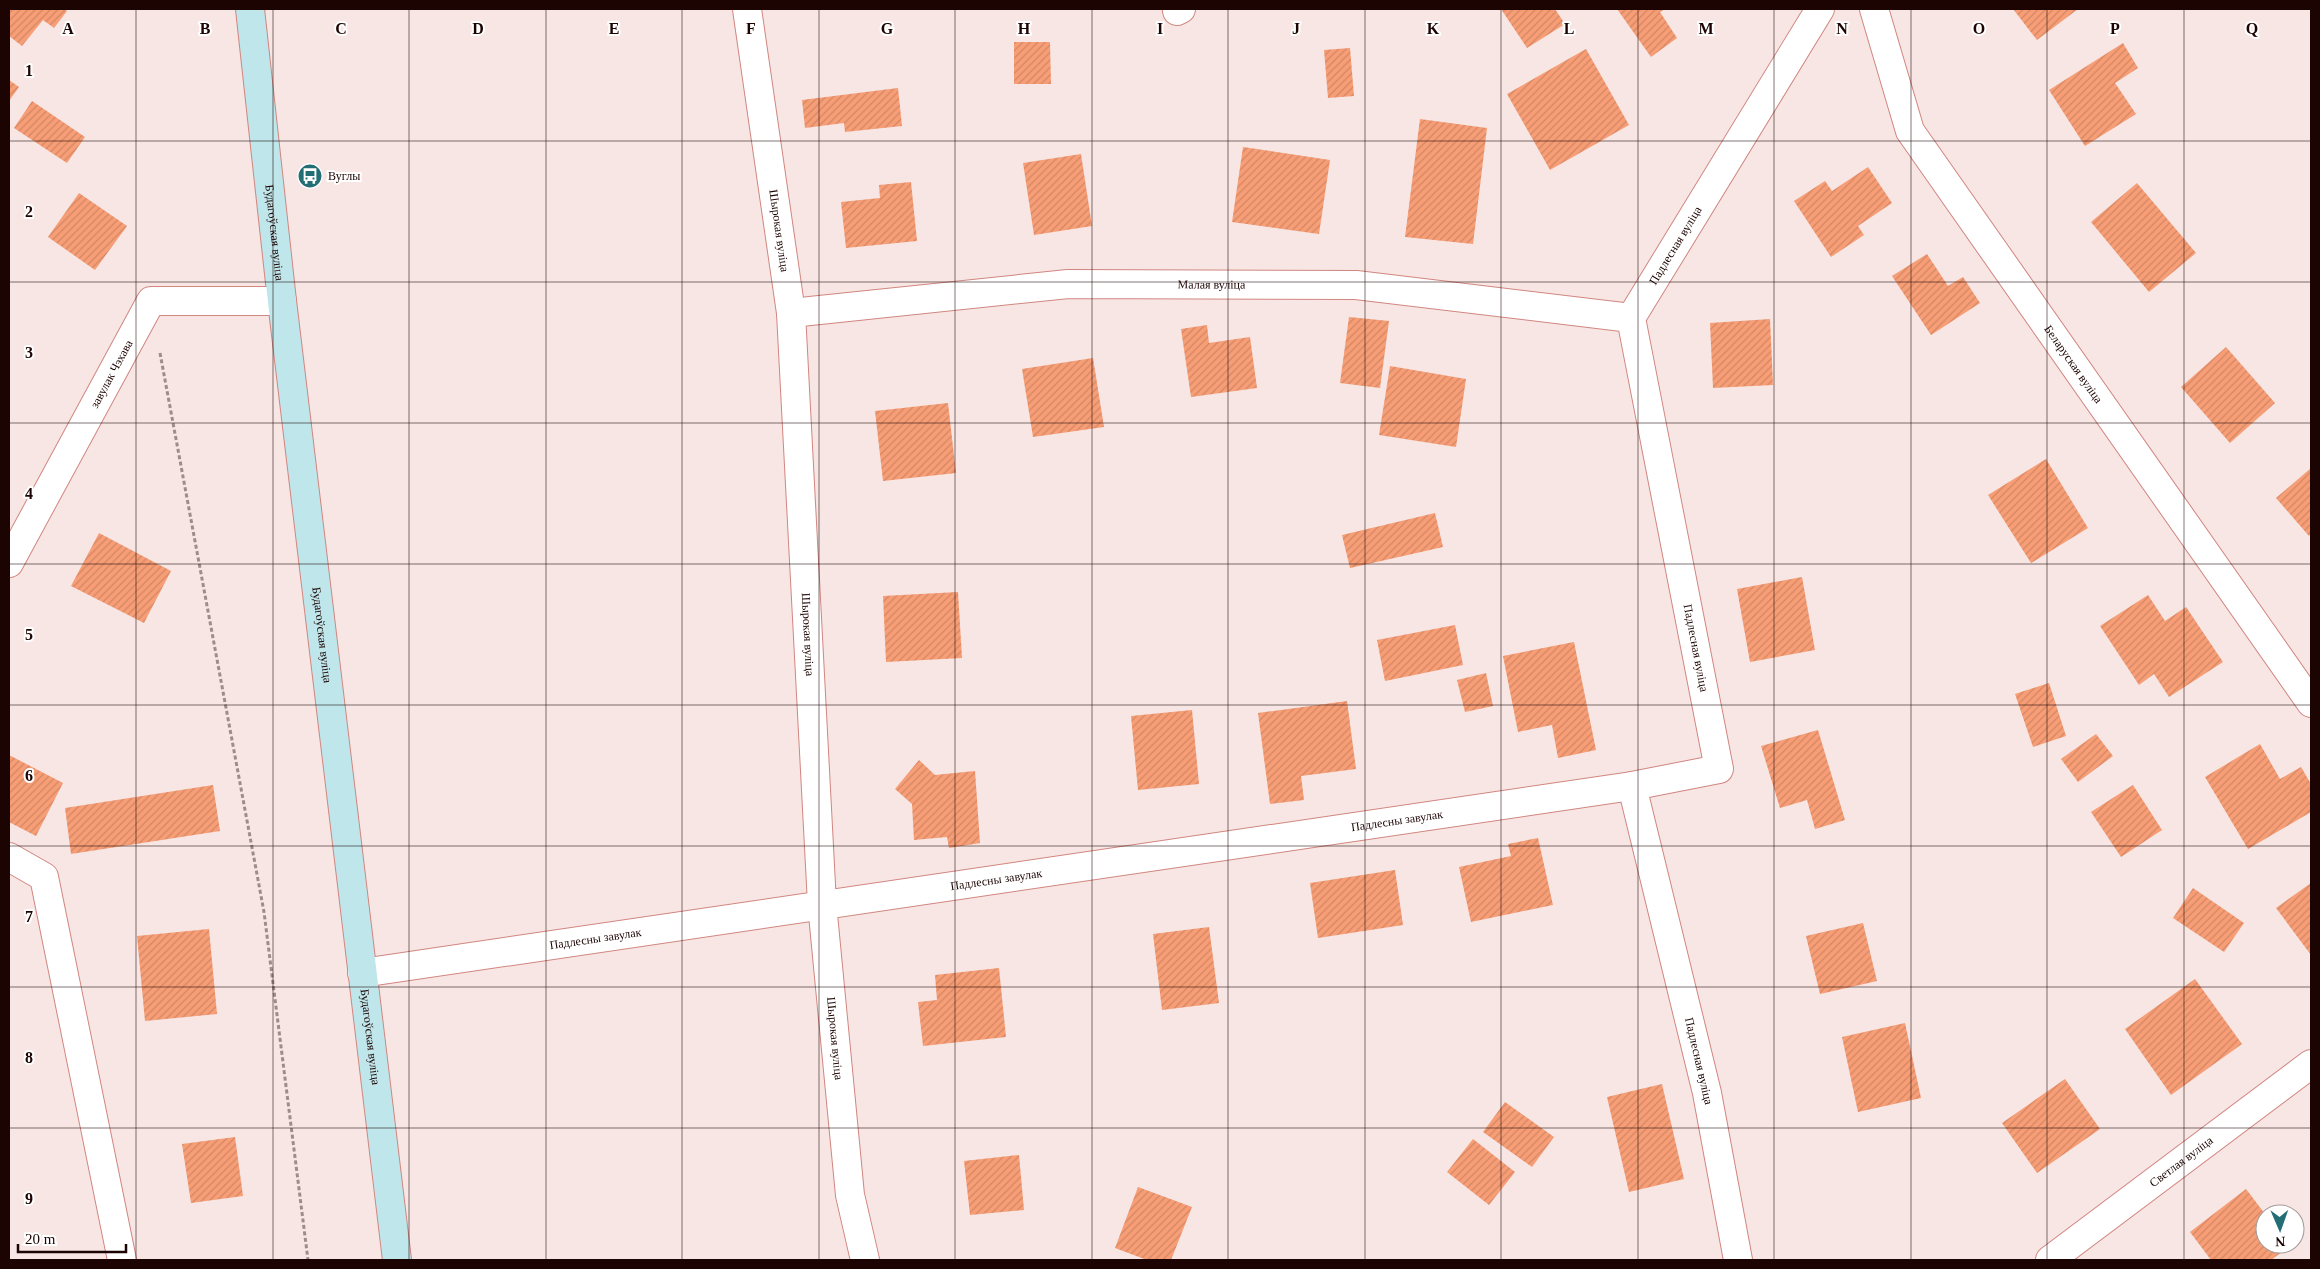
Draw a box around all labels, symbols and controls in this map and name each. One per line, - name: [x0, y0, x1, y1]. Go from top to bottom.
- text: A: [62, 20, 74, 37]
- text: B: [200, 20, 211, 37]
- text: C: [335, 20, 347, 37]
- text: D: [472, 20, 484, 37]
- text: E: [609, 20, 619, 37]
- text: F: [746, 20, 756, 37]
- text: G: [881, 20, 894, 37]
- text: H: [1018, 20, 1031, 37]
- text: I: [1157, 20, 1163, 37]
- text: J: [1292, 20, 1300, 37]
- text: K: [1427, 20, 1440, 37]
- text: L: [1564, 20, 1574, 37]
- text: M: [1698, 20, 1714, 37]
- text: N: [1836, 20, 1848, 37]
- text: O: [1973, 20, 1985, 37]
- text: P: [2110, 20, 2120, 37]
- text: Q: [2246, 20, 2258, 37]
- text: 1: [25, 62, 33, 79]
- bus stop icon: Вуглы: [297, 163, 323, 189]
- place label: Вуглы: [328, 169, 360, 183]
- street label: Будагоўская вуліца: [262, 184, 287, 282]
- street label: Шырокая вуліца: [766, 188, 792, 274]
- text: 2: [25, 203, 33, 220]
- street label: Падлесная вуліца: [1646, 203, 1705, 287]
- street label: Малая вуліца: [1178, 277, 1246, 292]
- street label: Беларуская вуліца: [2041, 322, 2106, 406]
- street label: завулак Чэхава: [87, 337, 136, 411]
- text: 3: [25, 344, 33, 361]
- text: 4: [25, 485, 33, 502]
- street label: Будагоўская вуліца: [309, 586, 335, 684]
- street label: Шырокая вуліца: [799, 592, 817, 677]
- street label: Падлесная вуліца: [1681, 603, 1712, 694]
- text: 5: [25, 626, 33, 643]
- text: 6: [25, 767, 33, 784]
- street label: Падлесны завулак: [1350, 807, 1444, 834]
- street label: Падлесны завулак: [949, 866, 1043, 893]
- text: 7: [25, 908, 33, 925]
- street label: Падлесны завулак: [549, 925, 642, 952]
- street label: Будагоўская вуліца: [358, 988, 383, 1086]
- street label: Шырокая вуліца: [824, 996, 846, 1081]
- street label: Падлесная вуліца: [1682, 1016, 1716, 1107]
- text: 8: [25, 1049, 33, 1066]
- street label: Светлая вуліца: [2147, 1133, 2216, 1190]
- text: 9: [25, 1190, 33, 1207]
- north arrow: [2255, 1204, 2305, 1254]
- scale bar: [18, 1222, 125, 1254]
- text: 20 m: [25, 1231, 56, 1247]
- text: N: [2275, 1234, 2286, 1249]

